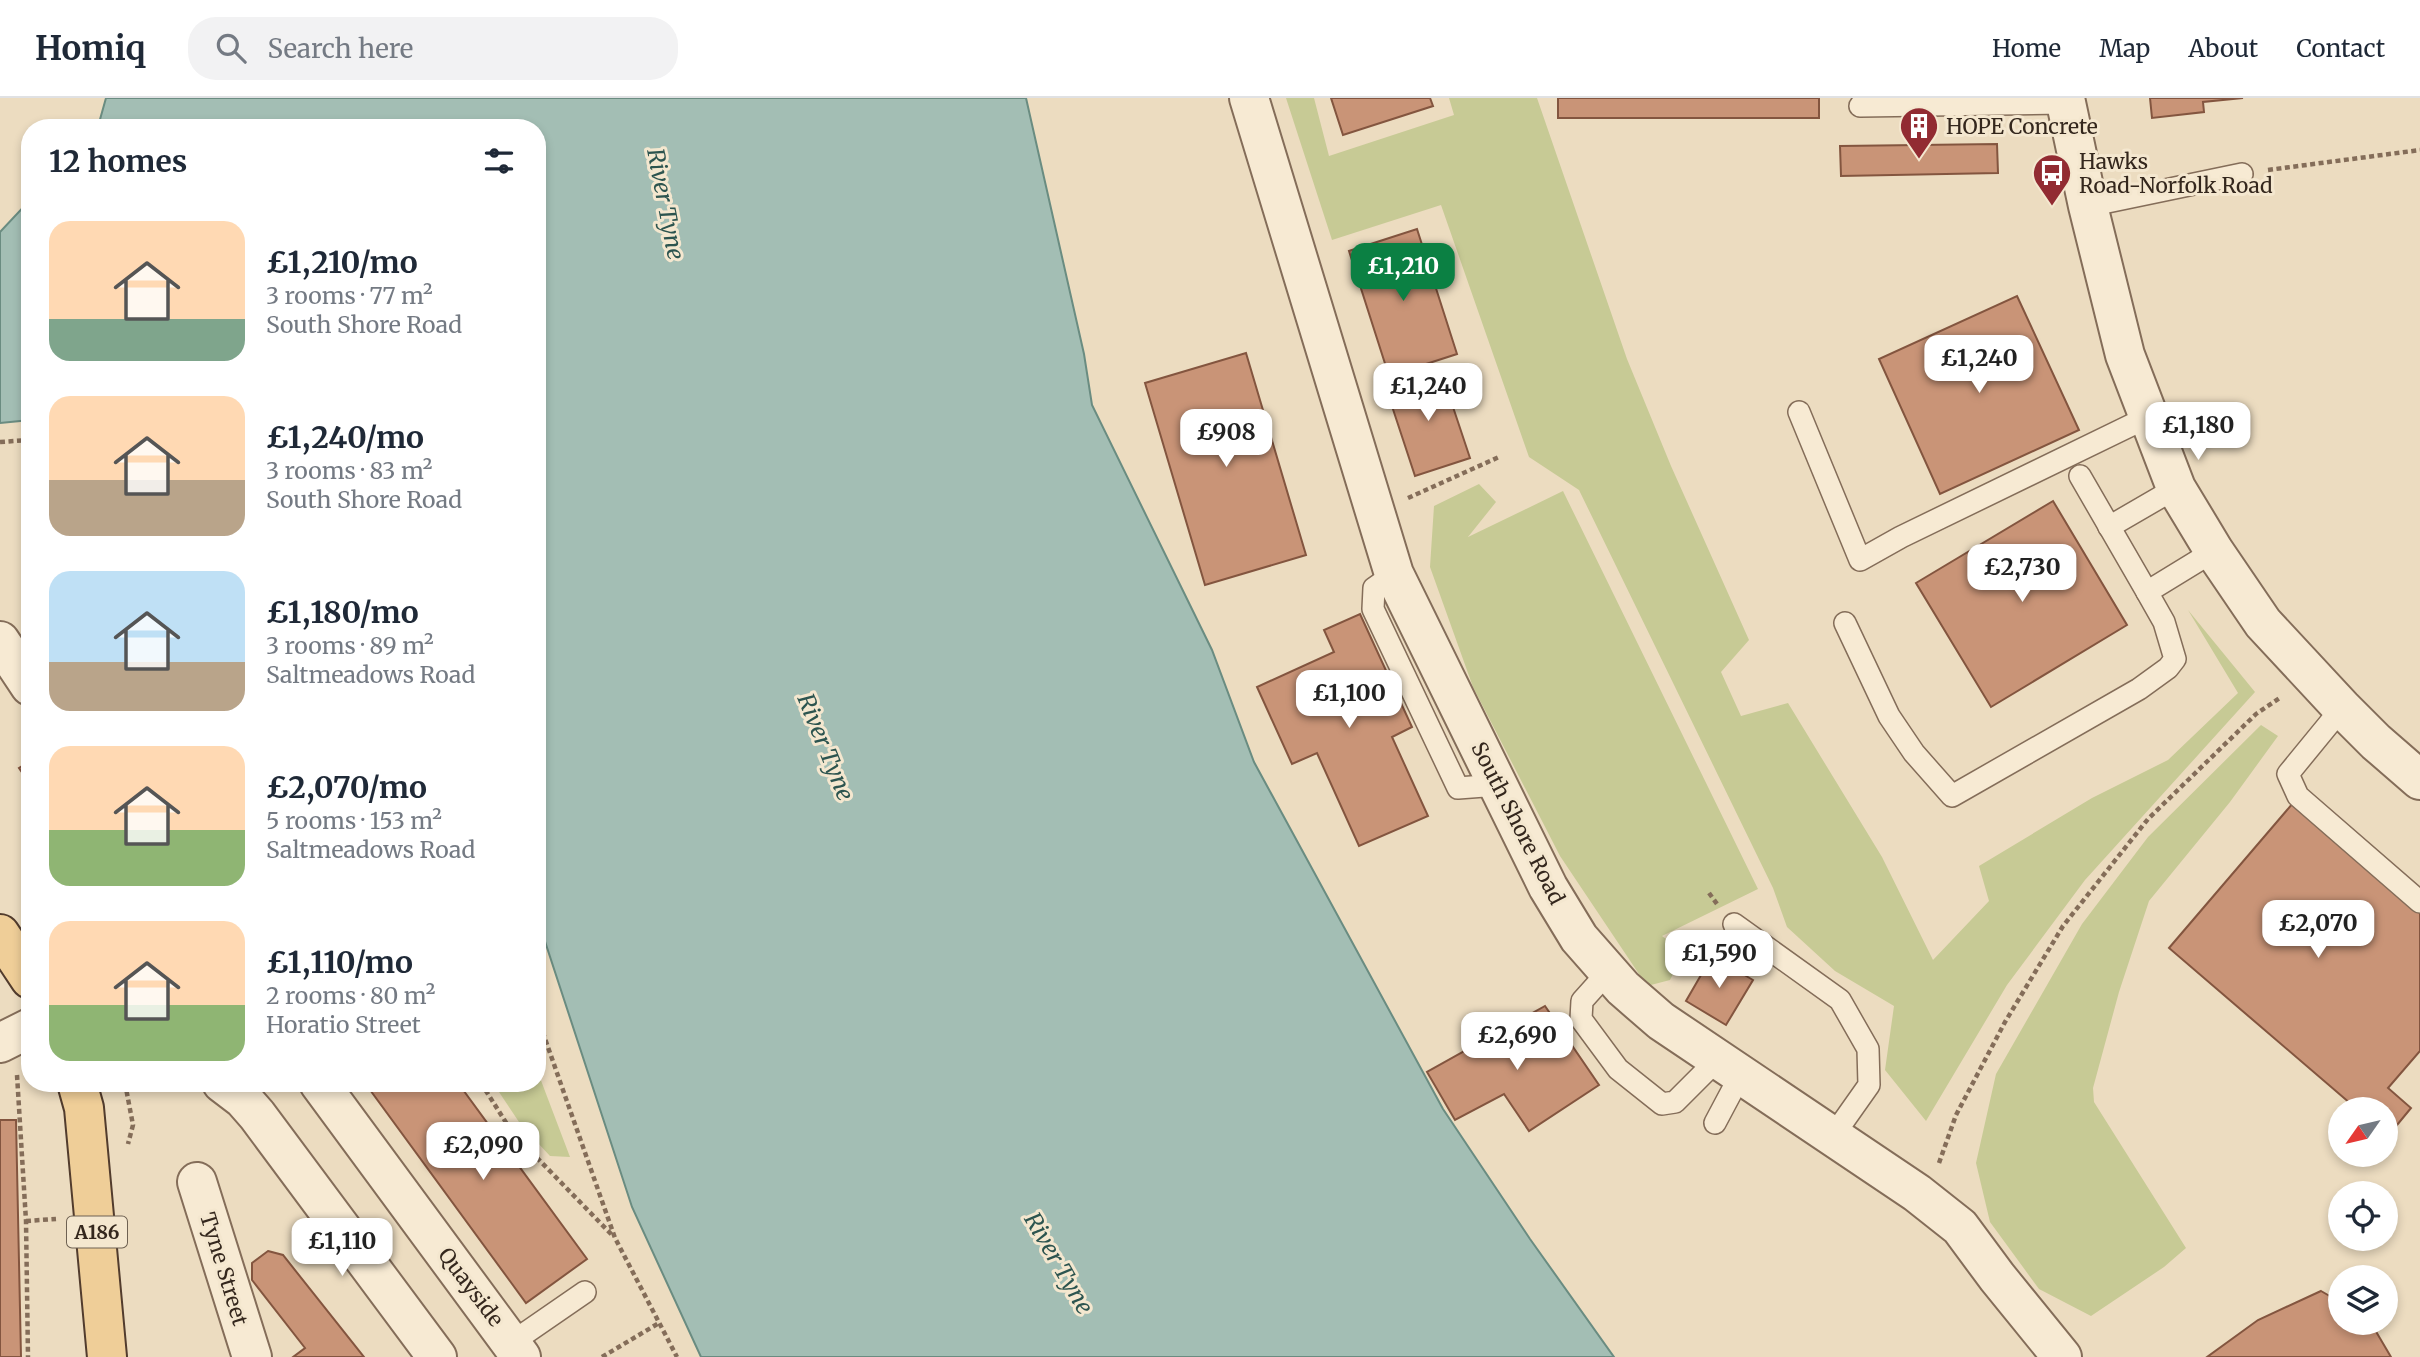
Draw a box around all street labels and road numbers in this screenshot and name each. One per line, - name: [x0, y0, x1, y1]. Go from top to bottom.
- street label: South Shore Road: [1465, 737, 1571, 909]
- street label: Tyne Street: [194, 1209, 254, 1329]
- road number: A186: [67, 1216, 127, 1248]
- street label: Quayside: [432, 1242, 510, 1332]

